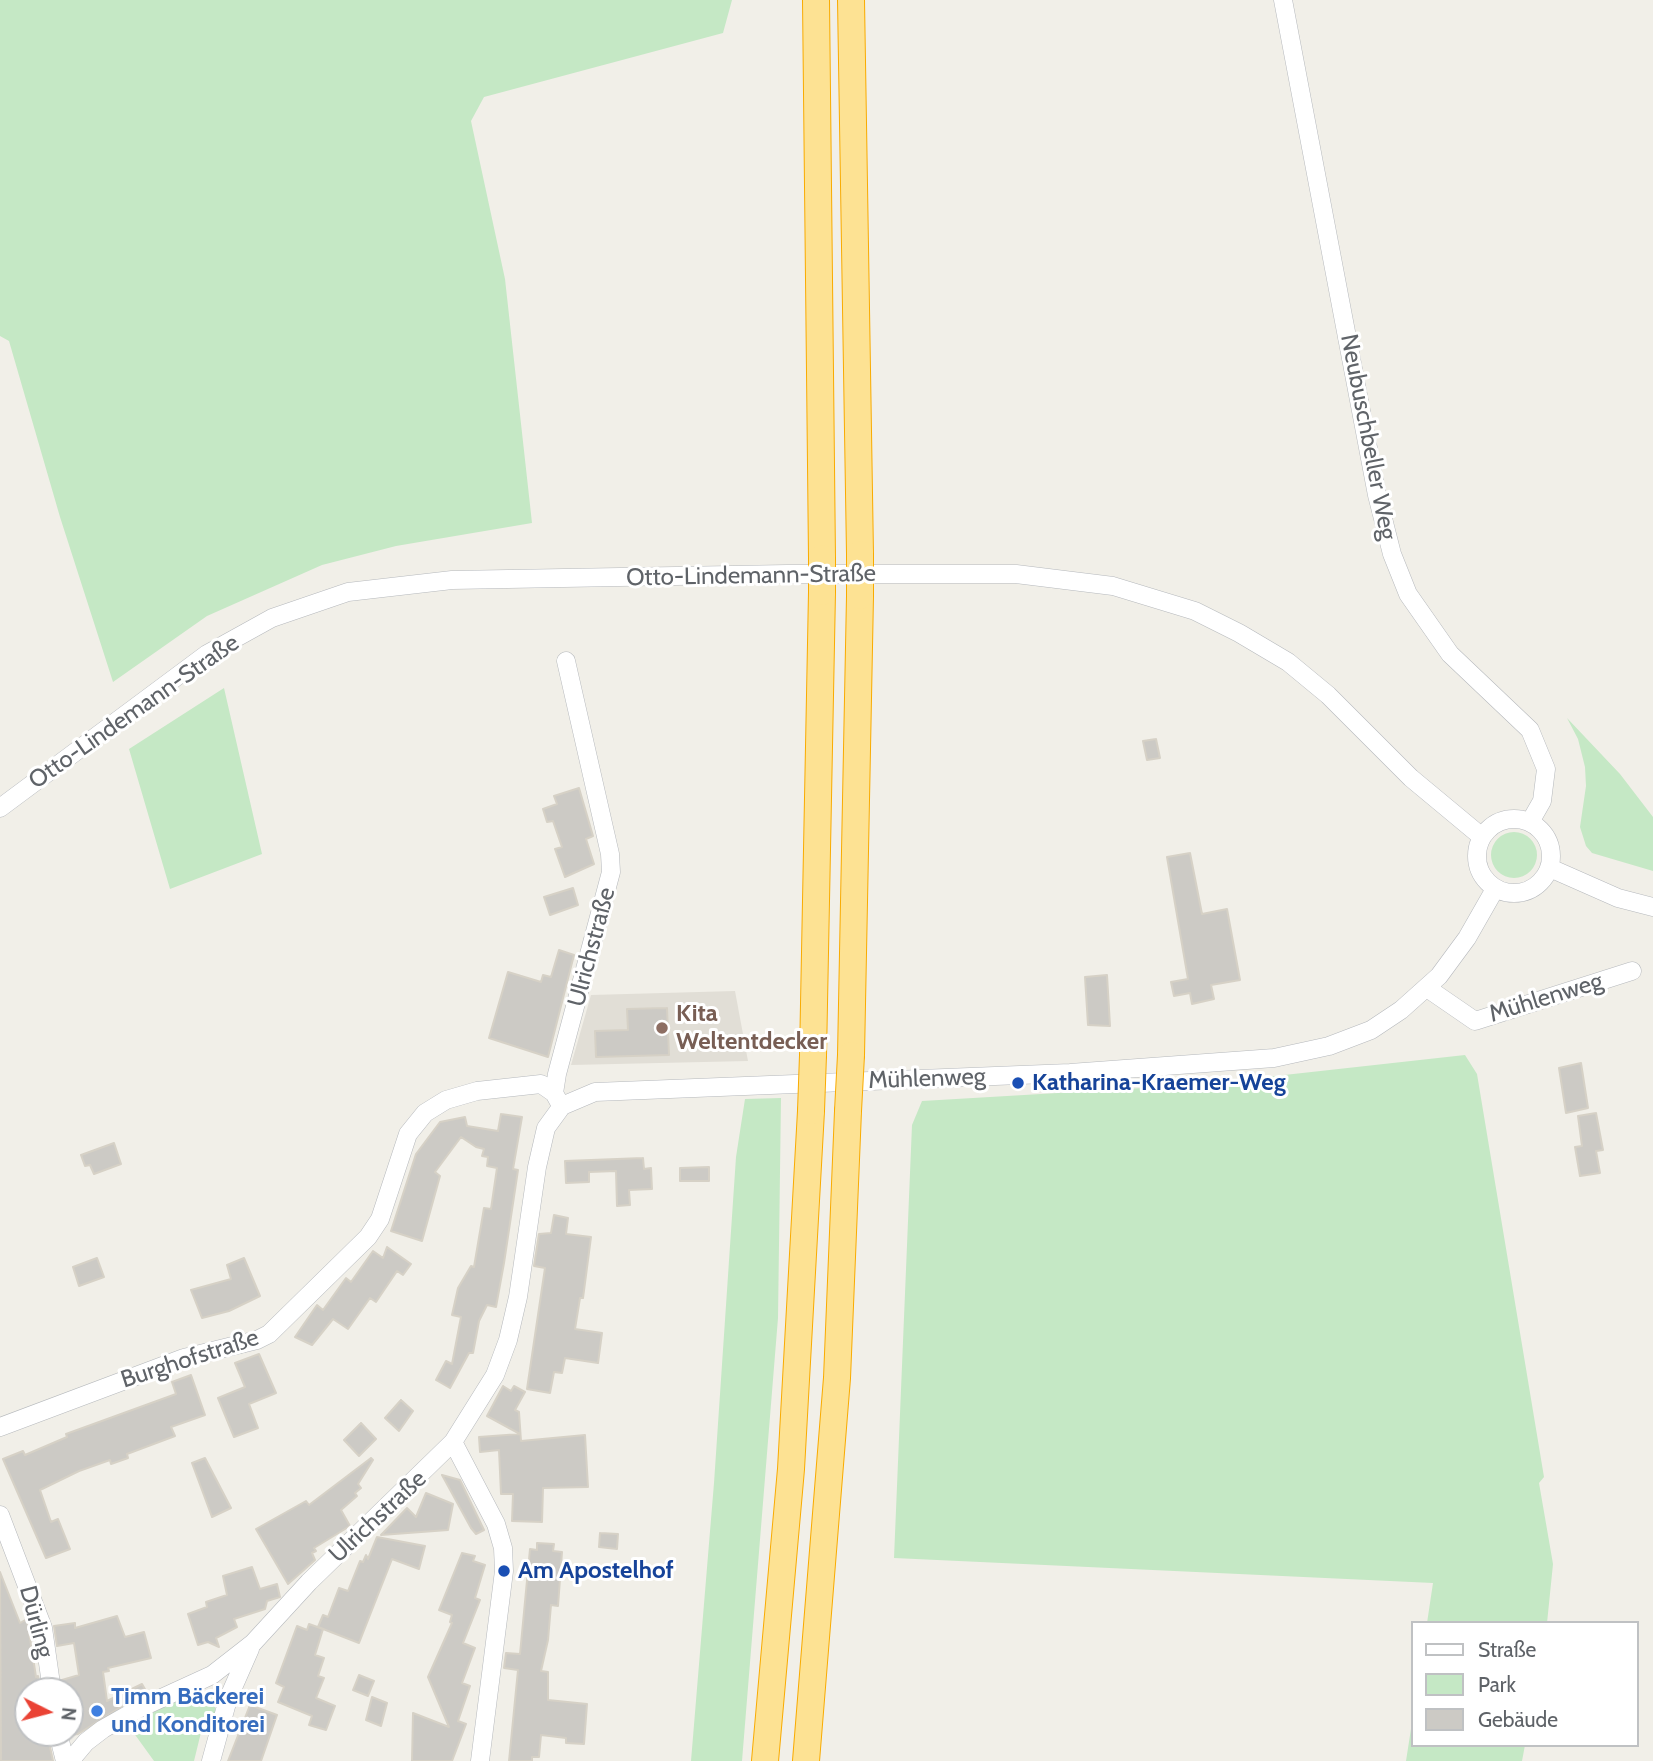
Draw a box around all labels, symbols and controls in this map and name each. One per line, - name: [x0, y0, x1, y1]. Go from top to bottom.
- street label: Neubuschbeller Weg: [1334, 332, 1402, 542]
- street label: Otto-Lindemann-Straße: [626, 559, 876, 593]
- street label: Otto-Lindemann-Straße: [23, 628, 245, 796]
- street label: Ulrichstraße: [562, 884, 622, 1010]
- street label: Mühlenweg: [1486, 967, 1606, 1029]
- place label: Kita Weltentdecker: [676, 1000, 827, 1056]
- marker: Kita Weltentdecker: [654, 1020, 670, 1036]
- street label: Mühlenweg: [868, 1063, 986, 1095]
- place label: Katharina-Kraemer-Weg: [1032, 1069, 1286, 1097]
- marker: Katharina-Kraemer-Weg: [1010, 1075, 1026, 1091]
- street label: Burghofstraße: [117, 1323, 263, 1395]
- street label: Ulrichstraße: [323, 1465, 433, 1569]
- place label: Am Apostelhof: [518, 1557, 674, 1585]
- marker: Am Apostelhof: [496, 1563, 512, 1579]
- street label: Dürling: [13, 1583, 59, 1661]
- legend: [1412, 1621, 1639, 1747]
- text: Straße: [1478, 1637, 1536, 1662]
- text: Park: [1478, 1672, 1516, 1697]
- north arrow: [14, 1677, 84, 1747]
- place label: Timm Bäckerei und Konditorei: [111, 1683, 265, 1739]
- marker: Timm Bäckerei und Konditorei: [89, 1703, 105, 1719]
- text: N: [56, 1706, 81, 1722]
- text: Gebäude: [1478, 1707, 1558, 1732]

